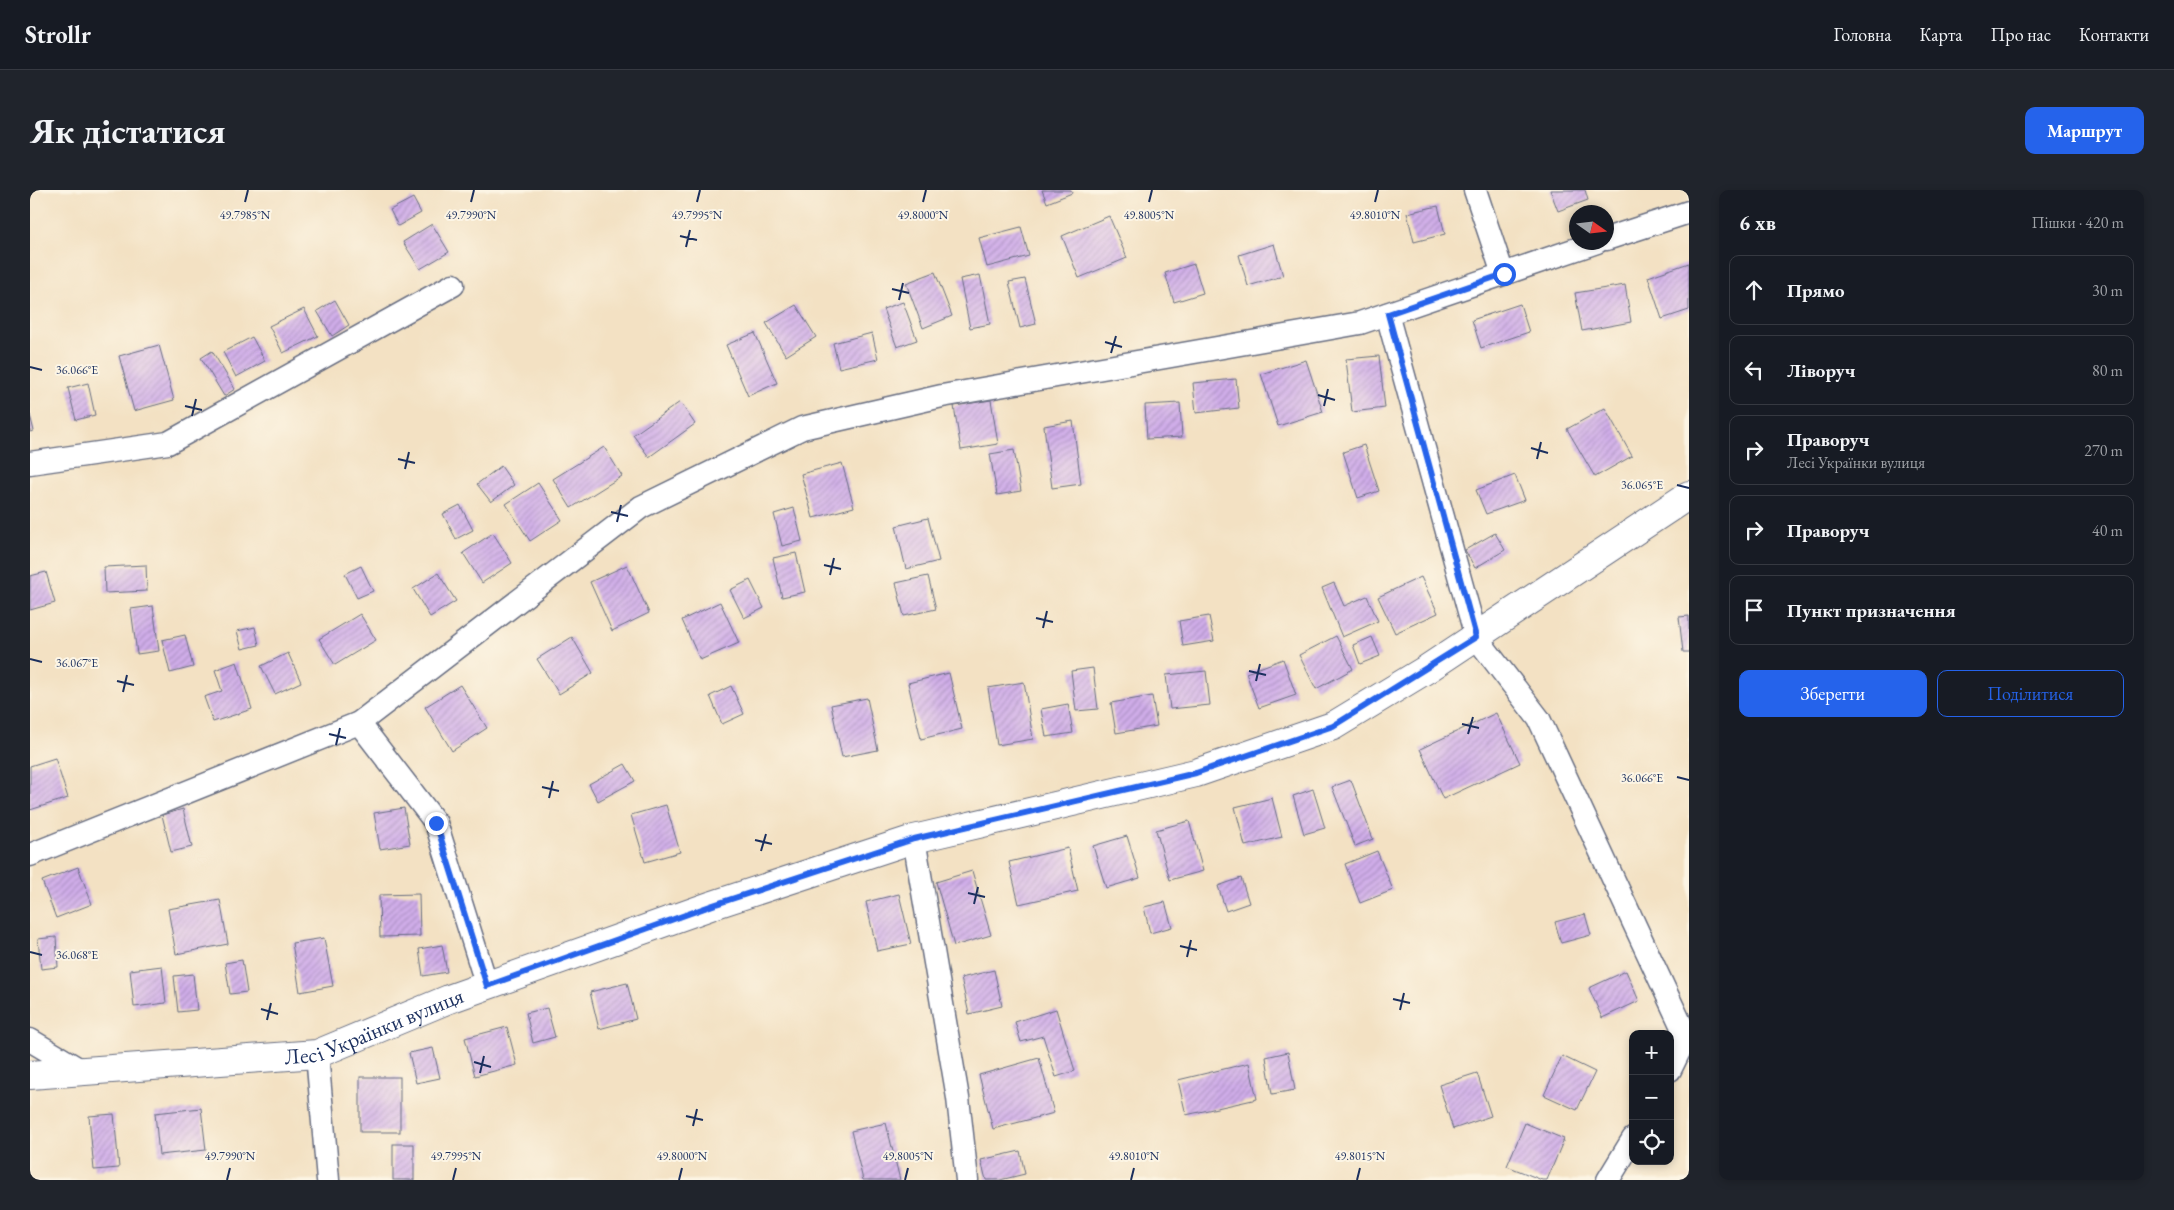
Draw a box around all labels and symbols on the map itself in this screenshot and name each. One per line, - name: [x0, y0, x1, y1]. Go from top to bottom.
- north arrow: [1569, 205, 1614, 250]
- text: 49.7985°N: [220, 207, 271, 223]
- text: 49.7990°N: [446, 207, 497, 223]
- text: 49.7995°N: [672, 207, 723, 223]
- text: 49.8000°N: [898, 207, 949, 223]
- text: 49.8005°N: [1124, 207, 1175, 223]
- text: 49.8010°N: [1350, 207, 1401, 223]
- route start: [1493, 263, 1516, 286]
- text: 36.066°E: [56, 362, 98, 378]
- text: 36.065°E: [1621, 477, 1663, 493]
- text: 36.067°E: [56, 655, 98, 671]
- text: 36.066°E: [1621, 770, 1663, 786]
- route end: [425, 812, 448, 835]
- text: 36.068°E: [56, 947, 98, 963]
- street label: Лесі Українки вулиця: [283, 981, 467, 1071]
- text: 49.7990°N: [205, 1148, 256, 1164]
- text: 49.7995°N: [431, 1148, 482, 1164]
- text: 49.8000°N: [657, 1148, 708, 1164]
- text: 49.8005°N: [883, 1148, 934, 1164]
- text: 49.8010°N: [1109, 1148, 1160, 1164]
- text: 49.8015°N: [1335, 1148, 1386, 1164]

